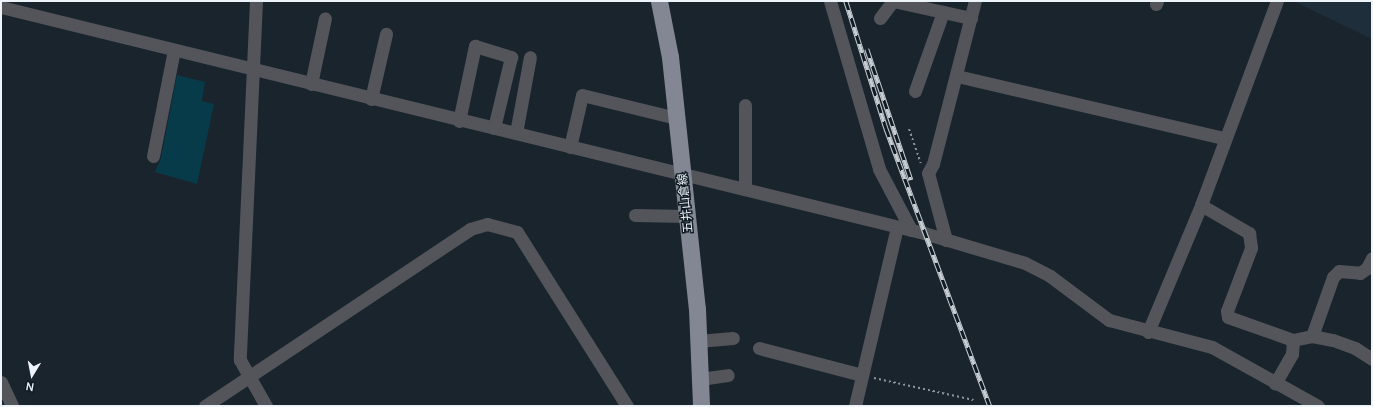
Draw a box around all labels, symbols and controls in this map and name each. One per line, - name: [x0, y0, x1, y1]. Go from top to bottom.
- street label: 五井山倉線: [675, 172, 695, 234]
- north arrow: [12, 355, 52, 395]
- text: N: [25, 379, 35, 395]

